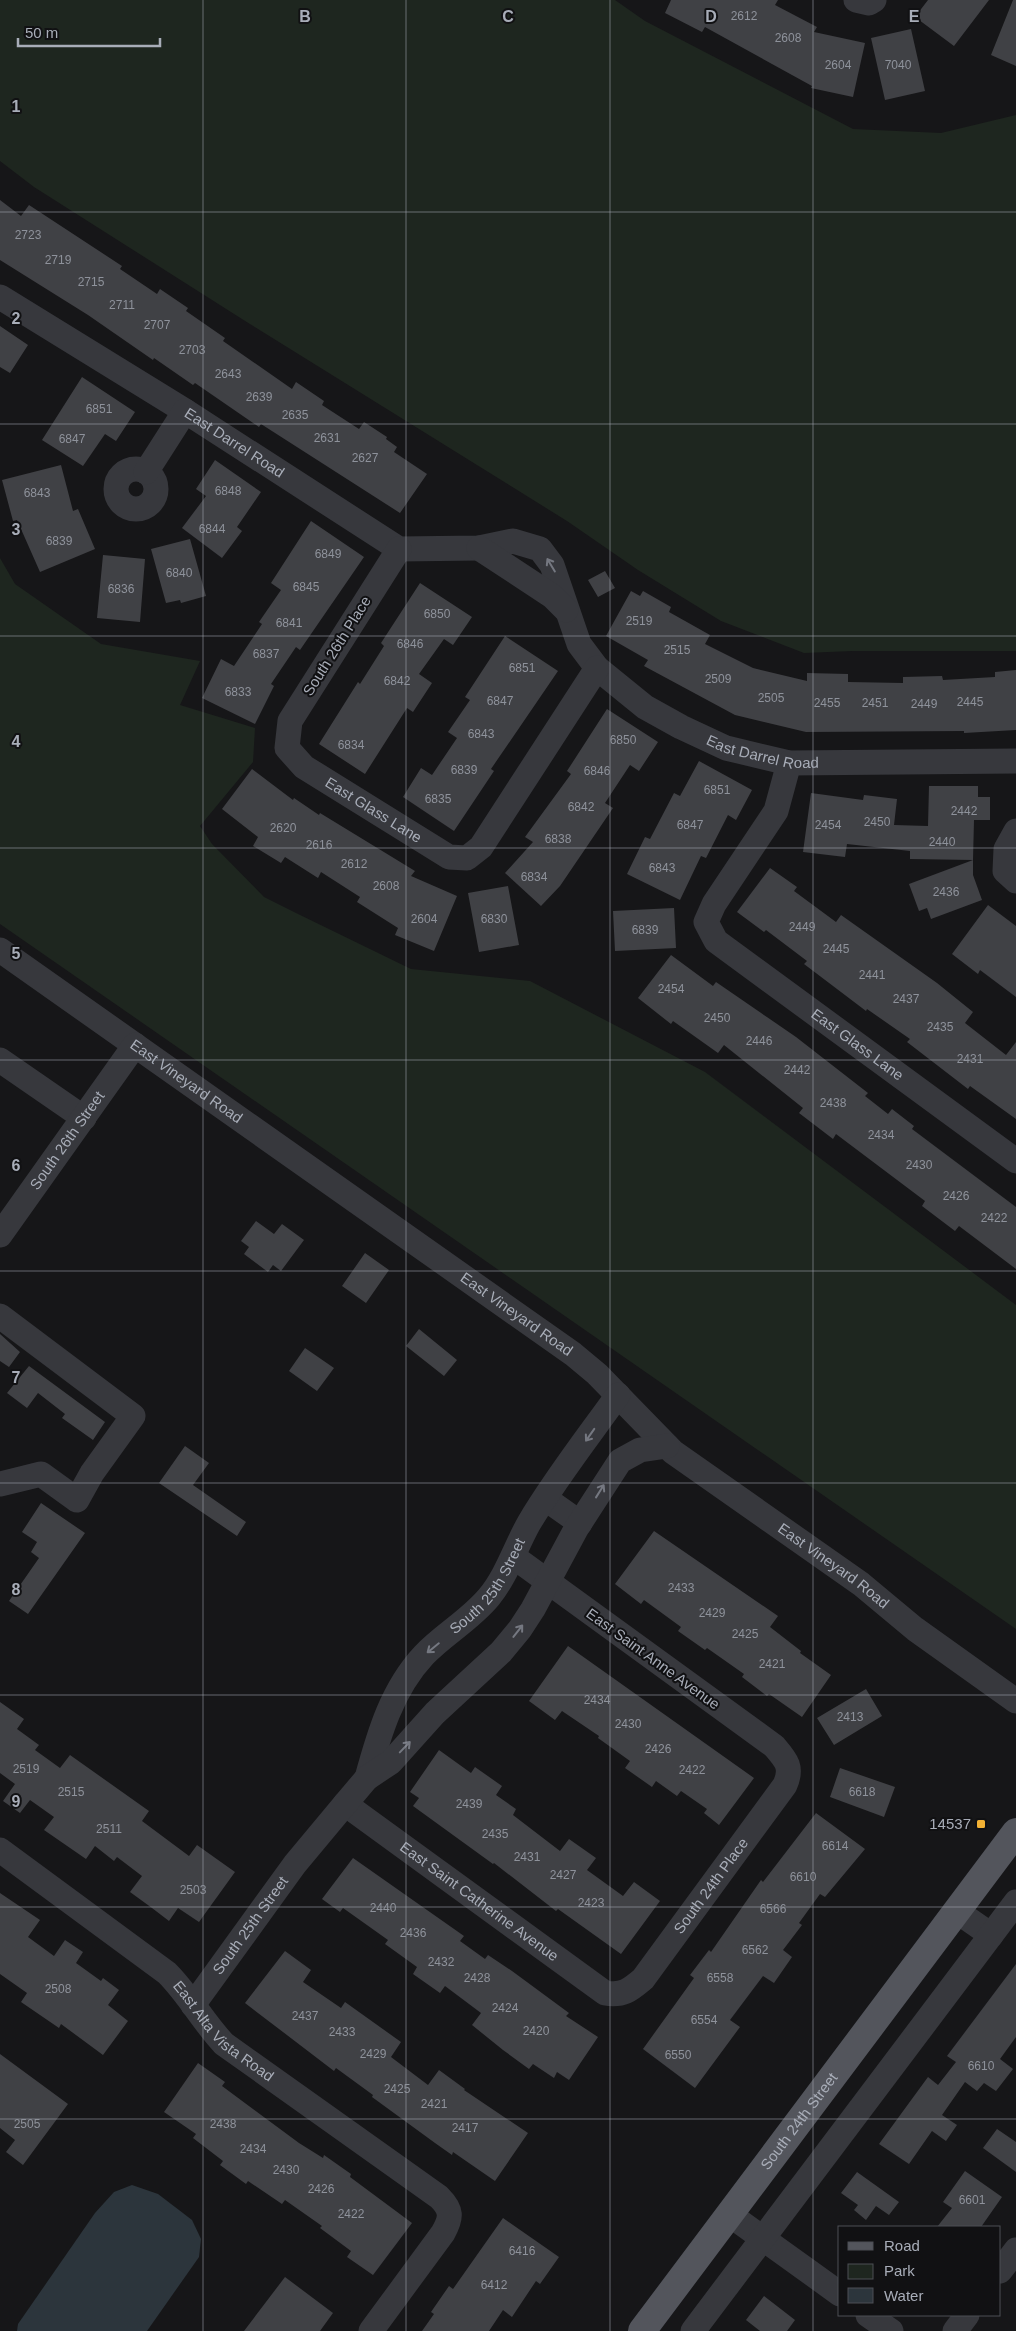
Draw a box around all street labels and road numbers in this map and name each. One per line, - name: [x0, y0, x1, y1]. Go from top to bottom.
- street label: East Darrel Road: [182, 404, 288, 481]
- street label: South 26th Place: [299, 593, 374, 699]
- street label: East Darrel Road: [704, 731, 819, 772]
- street label: East Glass Lane: [322, 773, 425, 846]
- street label: East Glass Lane: [808, 1005, 907, 1084]
- street label: East Vineyard Road: [127, 1036, 246, 1126]
- street label: South 26th Street: [26, 1087, 108, 1193]
- street label: East Vineyard Road: [457, 1268, 576, 1359]
- street label: East Vineyard Road: [775, 1519, 893, 1612]
- street label: South 25th Street: [446, 1535, 528, 1637]
- street label: East Saint Anne Avenue: [583, 1604, 723, 1713]
- street label: South 24th Place: [670, 1835, 751, 1937]
- street label: East Saint Catherine Avenue: [397, 1838, 562, 1964]
- street label: South 25th Street: [209, 1872, 292, 1978]
- street label: East Alta Vista Road: [170, 1977, 277, 2085]
- street label: South 24th Street: [757, 2069, 841, 2173]

